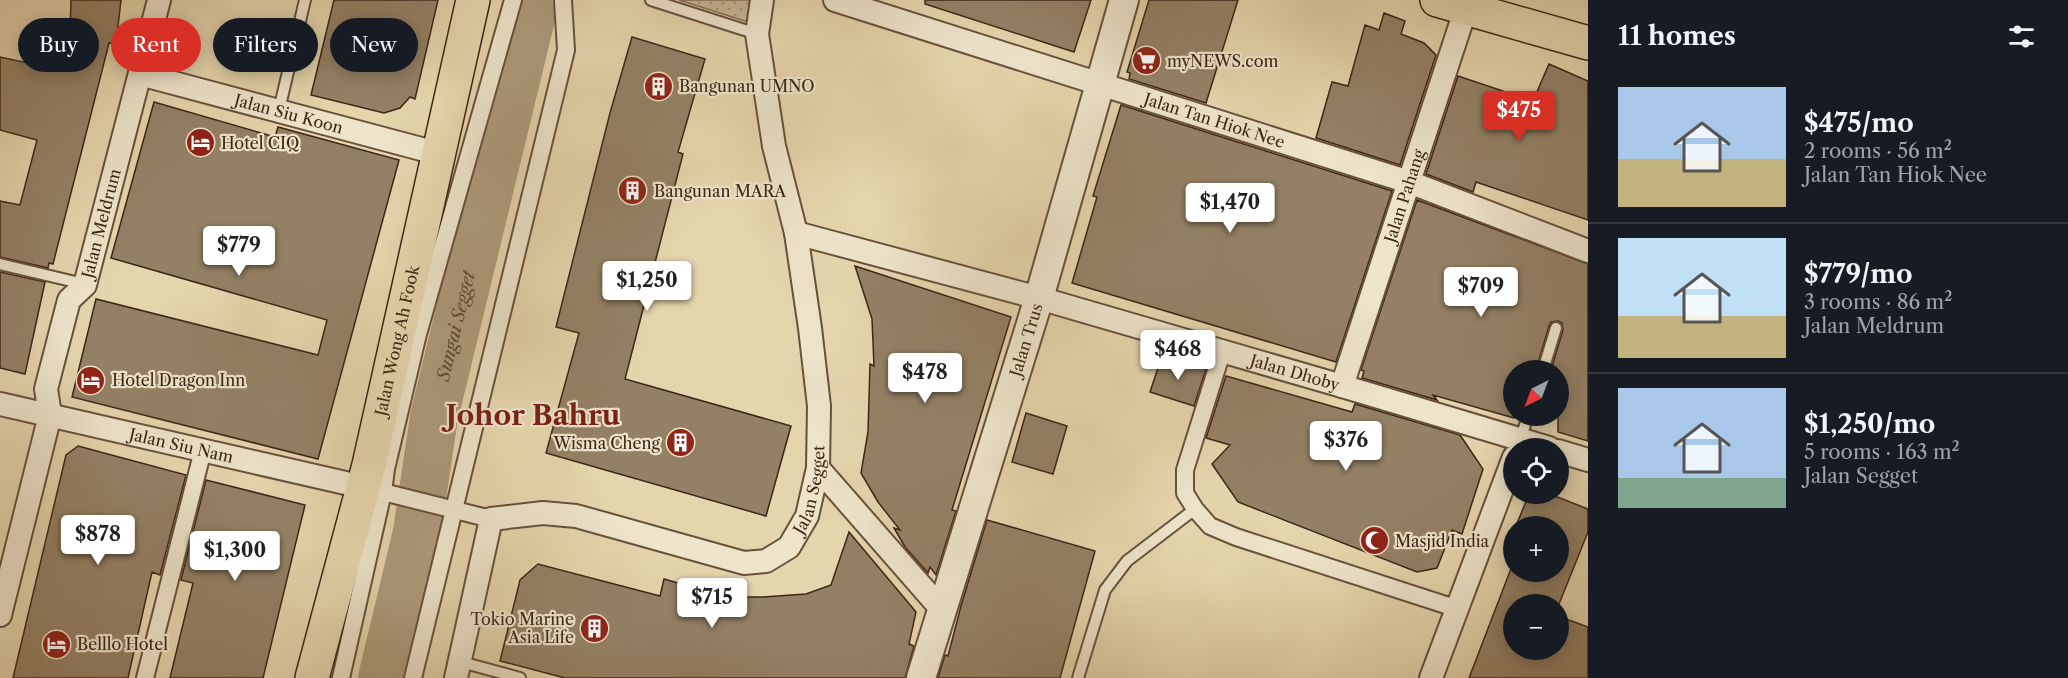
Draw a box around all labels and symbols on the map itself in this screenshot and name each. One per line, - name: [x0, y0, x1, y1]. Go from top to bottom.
- supermarket icon: myNEWS.com: [1130, 45, 1162, 77]
- place label: myNEWS.com: [1167, 51, 1279, 71]
- building icon: Bangunan UMNO: [642, 70, 674, 102]
- place label: Bangunan UMNO: [679, 76, 815, 96]
- street label: Jalan Tan Hiok Nee: [1139, 88, 1287, 152]
- street label: Jalan Siu Koon: [229, 89, 345, 138]
- pin: $475: [1483, 91, 1555, 142]
- hotel icon: Hotel CIQ: [184, 127, 216, 159]
- place label: Hotel CIQ: [221, 133, 299, 153]
- street label: Jalan Pahang: [1379, 146, 1429, 248]
- street label: Jalan Meldrum: [76, 166, 125, 283]
- building icon: Bangunan MARA: [617, 175, 649, 207]
- place label: Bangunan MARA: [654, 181, 787, 201]
- pin: $1,470: [1181, 183, 1279, 234]
- pin: $779: [203, 226, 275, 277]
- pin: $1,250: [598, 261, 696, 312]
- street label: Jalan Wong Ah Fook: [370, 263, 424, 421]
- water label: Sungai Segget: [432, 267, 480, 384]
- pin: $709: [1445, 267, 1517, 318]
- street label: Jalan Trus: [1004, 301, 1047, 382]
- pin: $468: [1142, 330, 1214, 381]
- street label: Jalan Dhoby: [1245, 349, 1343, 395]
- pin: $478: [889, 353, 961, 404]
- north arrow: [1503, 360, 1569, 426]
- hotel icon: Hotel Dragon Inn: [75, 364, 107, 396]
- place label: Hotel Dragon Inn: [112, 370, 245, 390]
- district label: Johor Bahru: [441, 398, 620, 432]
- pin: $376: [1310, 421, 1382, 472]
- street label: Jalan Siu Nam: [124, 423, 235, 467]
- building icon: Wisma Cheng: [665, 427, 697, 459]
- place label: Wisma Cheng: [552, 433, 661, 453]
- street label: Jalan Segget: [787, 445, 828, 540]
- pin: $878: [62, 515, 134, 566]
- mosque icon: Masjid India: [1358, 525, 1390, 557]
- pin: $1,300: [186, 531, 284, 582]
- place label: Masjid India: [1395, 531, 1490, 551]
- pin: $715: [676, 578, 748, 629]
- place label: Tokio Marine Asia Life: [471, 609, 574, 647]
- building icon: Tokio Marine Asia Life: [579, 612, 611, 644]
- hotel icon: Belllo Hotel: [40, 628, 72, 660]
- place label: Belllo Hotel: [77, 634, 168, 654]

